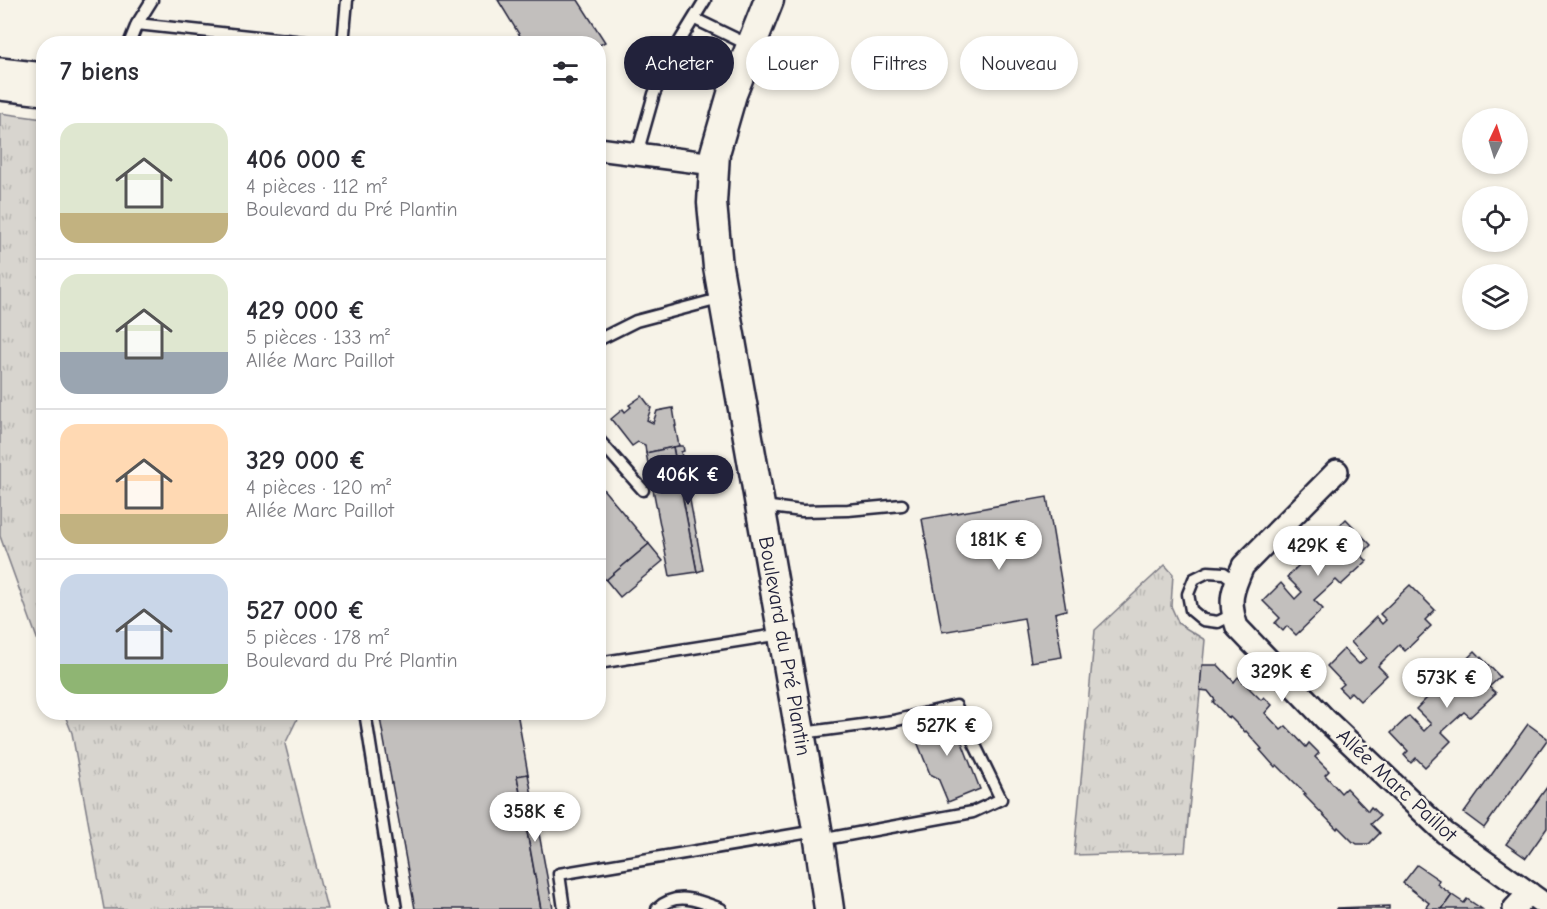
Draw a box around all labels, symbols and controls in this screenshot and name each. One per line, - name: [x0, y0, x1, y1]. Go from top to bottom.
- chip: Acheter: [624, 36, 734, 90]
- chip: Louer: [746, 36, 839, 90]
- chip: Filtres: [851, 36, 948, 90]
- chip: Nouveau: [960, 36, 1078, 90]
- icon: filters: [549, 56, 582, 89]
- text: 7 biens: [60, 57, 139, 87]
- north arrow: [1462, 108, 1528, 174]
- map controls: [1462, 108, 1528, 330]
- text: 406 000 €: [246, 145, 368, 175]
- icon: home: [108, 147, 180, 219]
- text: 4 pièces · 112 m²: [246, 175, 387, 198]
- button: locate: [1462, 186, 1528, 252]
- text: Boulevard du Pré Plantin: [246, 198, 458, 221]
- button: layers: [1462, 264, 1528, 330]
- text: 429 000 €: [246, 296, 366, 326]
- icon: home: [108, 298, 180, 370]
- text: 5 pièces · 133 m²: [246, 326, 390, 349]
- text: Allée Marc Paillot: [246, 349, 394, 372]
- text: 329 000 €: [246, 446, 366, 476]
- icon: home: [108, 448, 180, 520]
- pin: 406K €: [639, 455, 737, 506]
- text: 406K €: [656, 463, 720, 486]
- text: 4 pièces · 120 m²: [246, 476, 391, 499]
- text: Allée Marc Paillot: [246, 499, 394, 522]
- pin: 181K €: [950, 520, 1048, 571]
- pin: 429K €: [1269, 526, 1367, 577]
- text: 181K €: [970, 528, 1028, 551]
- text: 429K €: [1287, 534, 1349, 557]
- street label: Boulevard du Pré Plantin: [754, 535, 816, 757]
- text: 527 000 €: [246, 596, 365, 626]
- icon: home: [108, 598, 180, 670]
- text: 5 pièces · 178 m²: [246, 626, 389, 649]
- text: Boulevard du Pré Plantin: [246, 649, 458, 672]
- pin: 329K €: [1233, 652, 1331, 703]
- pin: 573K €: [1398, 658, 1496, 709]
- text: 329K €: [1251, 660, 1313, 683]
- text: 573K €: [1416, 666, 1478, 689]
- pin: 527K €: [898, 706, 996, 757]
- text: 527K €: [916, 714, 978, 737]
- street label: Allée Marc Paillot: [1332, 723, 1463, 847]
- pin: 358K €: [486, 792, 584, 843]
- text: 358K €: [504, 800, 566, 823]

